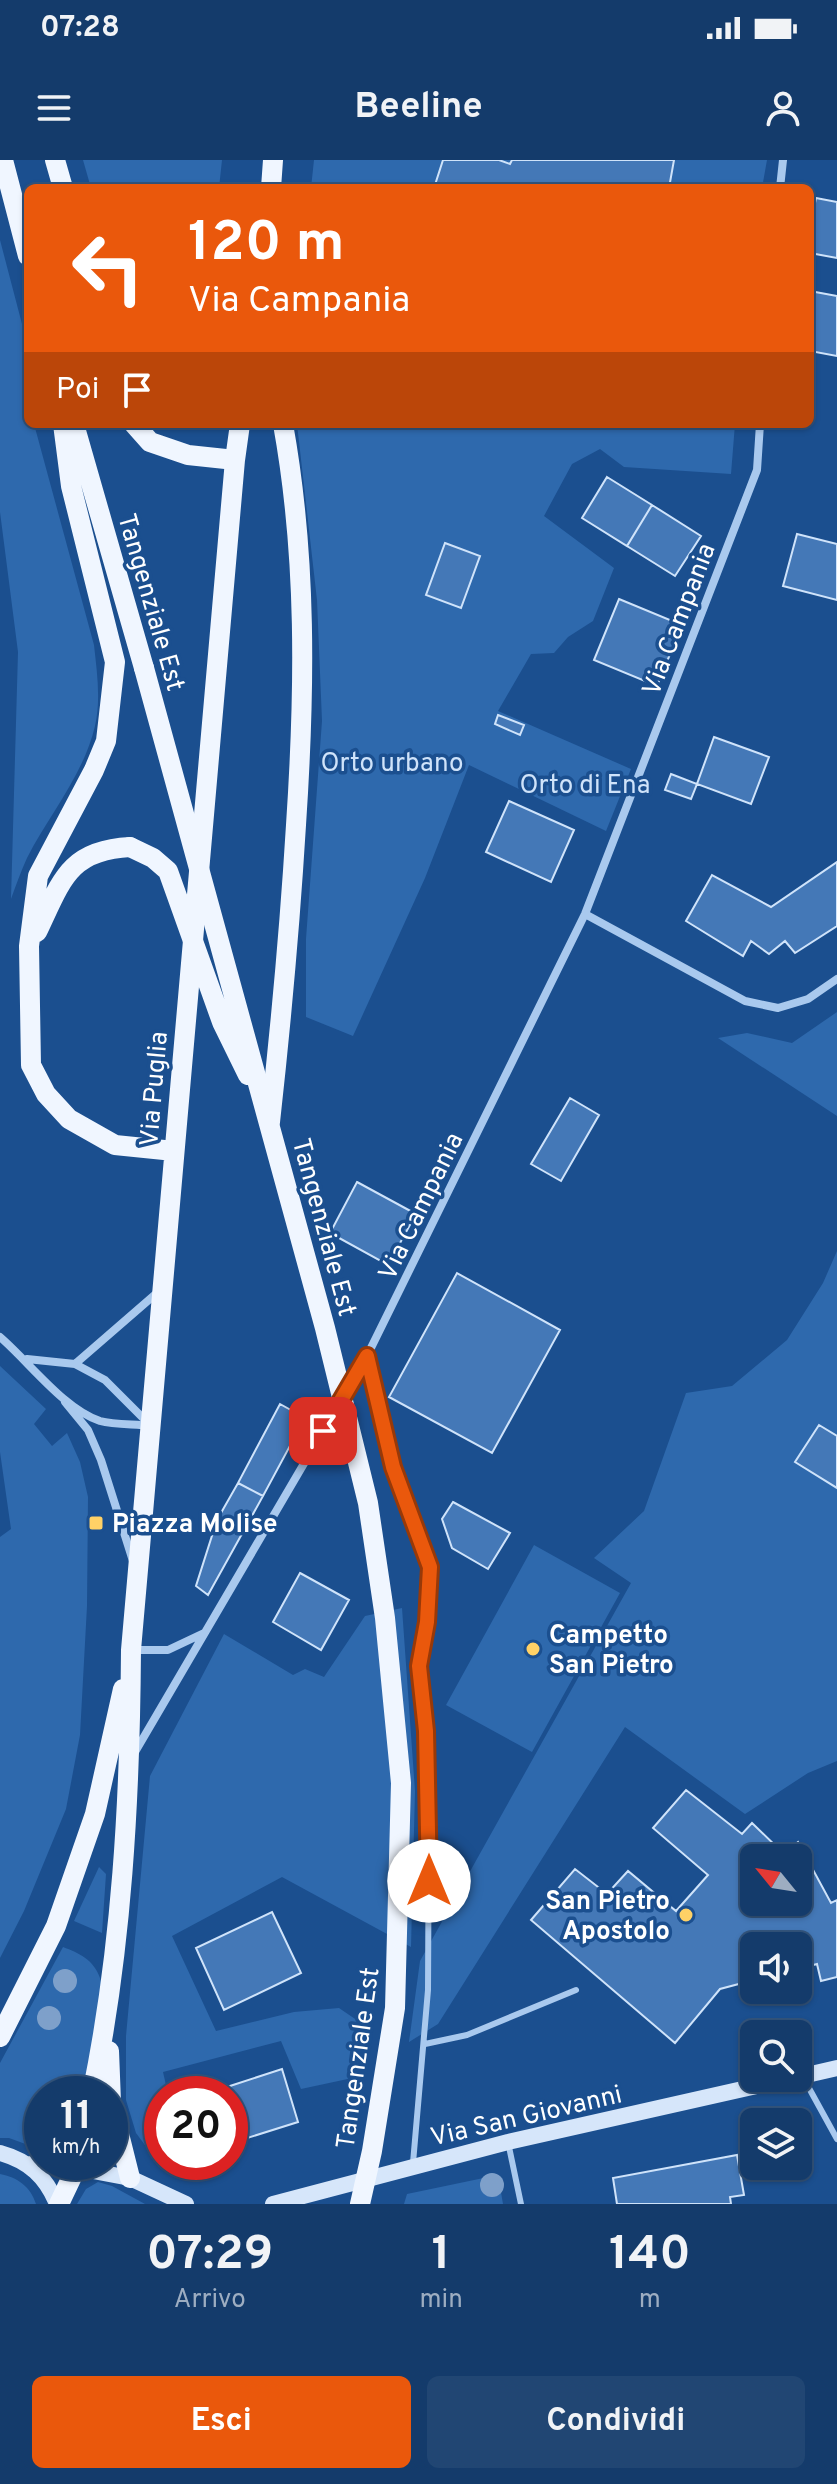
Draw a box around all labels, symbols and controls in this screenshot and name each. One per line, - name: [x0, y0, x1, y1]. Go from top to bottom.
- text: 07:28: [40, 10, 120, 47]
- text: Beeline: [354, 85, 483, 131]
- icon: menu: [32, 86, 76, 130]
- icon: person: [761, 86, 805, 130]
- text: 120 m: [188, 210, 345, 280]
- icon: left: [56, 216, 160, 320]
- text: Via Campania: [188, 279, 410, 325]
- icon: arrive: [115, 368, 159, 412]
- text: Poi: [56, 372, 99, 409]
- street label: Tangenziale Est: [109, 510, 191, 695]
- street label: Via Campania: [636, 539, 725, 701]
- park label: Orto urbano: [320, 748, 464, 781]
- park label: Orto di Ena: [520, 770, 651, 803]
- street label: Via Puglia: [134, 1030, 177, 1148]
- street label: Via Campania: [372, 1128, 472, 1286]
- street label: Tangenziale Est: [283, 1135, 362, 1320]
- pin: [289, 1397, 357, 1465]
- icon: arrive: [301, 1409, 345, 1453]
- place label: Piazza Molise: [112, 1509, 277, 1542]
- marker: Piazza Molise: [87, 1514, 105, 1532]
- place label: Campetto San Pietro: [549, 1620, 674, 1683]
- marker: Campetto San Pietro: [524, 1640, 542, 1658]
- position arrow: [387, 1839, 471, 1923]
- north arrow: [740, 1844, 812, 1916]
- map controls: [740, 1844, 812, 2180]
- place label: San Pietro Apostolo: [545, 1886, 670, 1949]
- marker: San Pietro Apostolo: [677, 1906, 695, 1924]
- button: sound: [740, 1932, 812, 2004]
- street label: Tangenziale Est: [330, 1965, 389, 2151]
- button: search: [740, 2020, 812, 2092]
- speed limit sign: 20: [144, 2076, 248, 2180]
- street label: Via San Giovanni: [428, 2079, 626, 2156]
- text: 11: [60, 2093, 92, 2143]
- button: layers: [740, 2108, 812, 2180]
- text: km/h: [52, 2135, 100, 2161]
- text: 07:29: [146, 2226, 273, 2286]
- text: 1: [432, 2226, 451, 2286]
- text: 140: [609, 2226, 691, 2286]
- text: Arrivo: [174, 2284, 246, 2317]
- text: min: [420, 2284, 463, 2317]
- text: m: [639, 2284, 661, 2317]
- button: Esci: [32, 2376, 411, 2468]
- button: Condividi: [427, 2376, 805, 2468]

